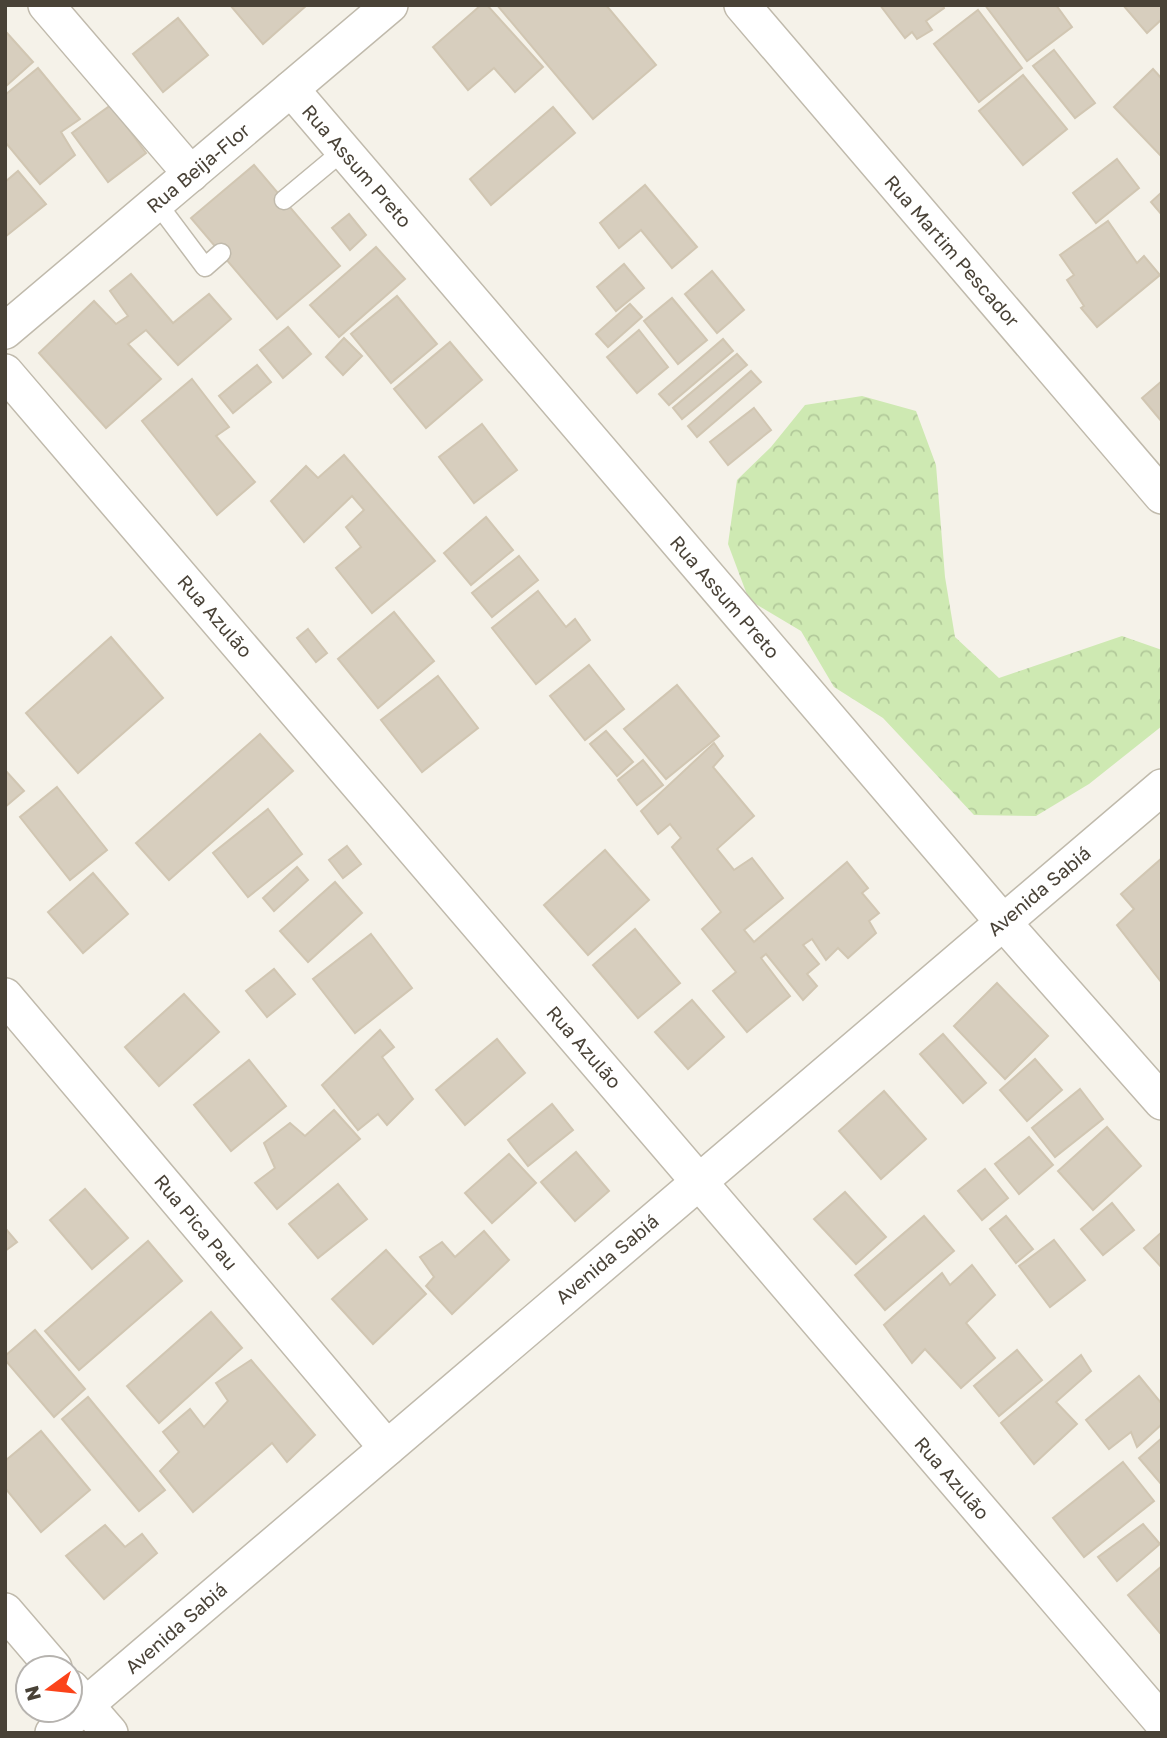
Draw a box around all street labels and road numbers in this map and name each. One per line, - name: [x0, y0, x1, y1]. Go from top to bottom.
- street label: Rua Assum Preto: [298, 100, 417, 232]
- street label: Rua Beija-Flor: [141, 117, 254, 217]
- street label: Rua Martim Pescador: [880, 170, 1025, 332]
- street label: Rua Assum Preto: [666, 531, 785, 663]
- street label: Rua Azulão: [173, 570, 257, 662]
- street label: Avenida Sabiá: [983, 841, 1095, 940]
- street label: Rua Azulão: [542, 1001, 626, 1093]
- street label: Rua Pica Pau: [150, 1169, 243, 1274]
- street label: Avenida Sabiá: [551, 1209, 663, 1308]
- street label: Rua Azulão: [910, 1432, 994, 1524]
- street label: Avenida Sabiá: [120, 1577, 231, 1678]

